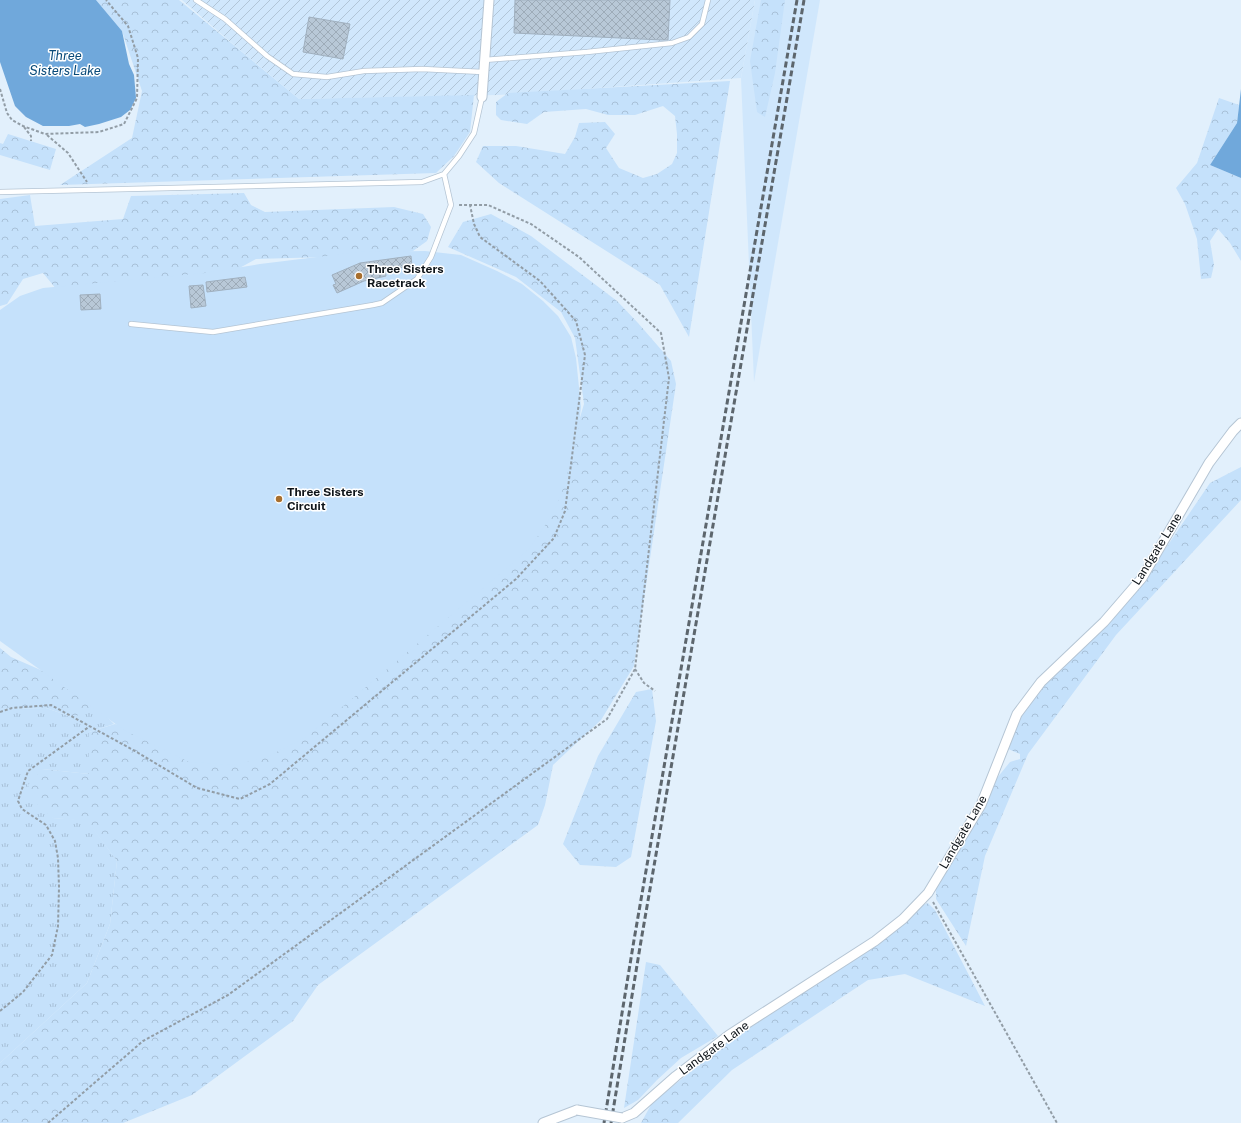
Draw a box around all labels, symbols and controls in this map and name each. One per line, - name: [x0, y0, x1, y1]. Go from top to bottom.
- water label: Three Sisters Lake: [29, 48, 101, 78]
- place label: Three Sisters Racetrack: [367, 262, 444, 290]
- marker: Three Sisters Racetrack: [354, 271, 364, 281]
- place label: Three Sisters Circuit: [287, 485, 364, 513]
- marker: Three Sisters Circuit: [274, 494, 284, 504]
- street label: Landgate Lane: [1129, 510, 1185, 588]
- street label: Landgate Lane: [936, 793, 990, 871]
- street label: Landgate Lane: [677, 1018, 752, 1078]

